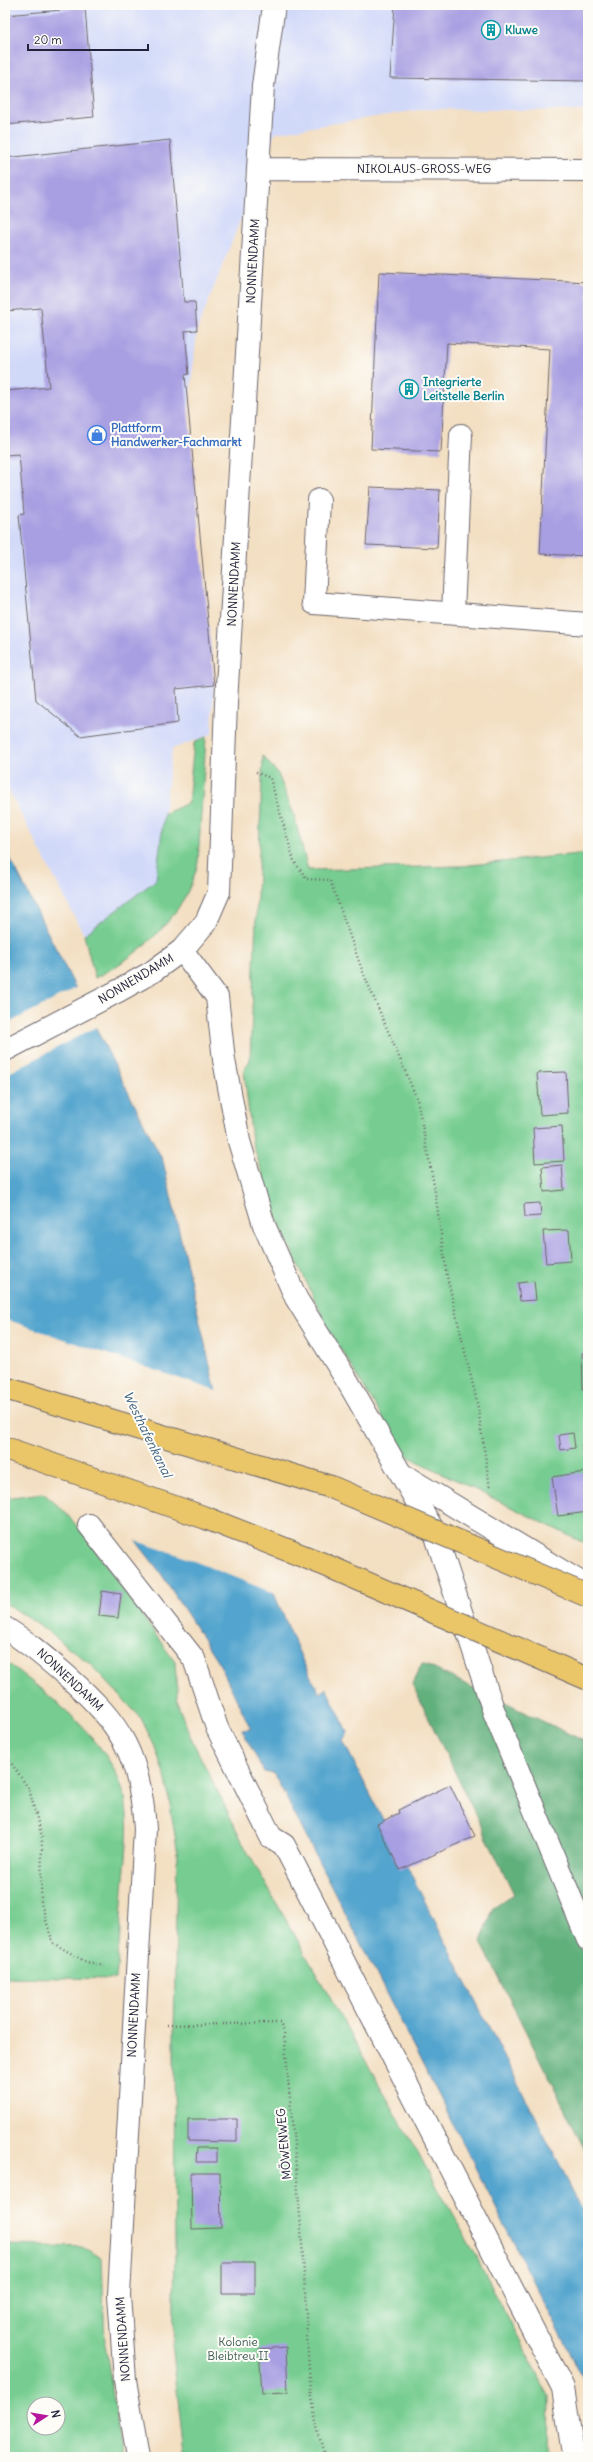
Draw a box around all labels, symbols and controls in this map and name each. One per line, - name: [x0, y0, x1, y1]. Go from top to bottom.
- building icon: Kluwe: [480, 19, 502, 41]
- place label: Kluwe: [505, 22, 539, 37]
- scale bar: [28, 26, 148, 52]
- text: 20 m: [34, 32, 62, 47]
- street label: NIKOLAUS-GROSS-WEG: [357, 161, 492, 176]
- street label: NONNENDAMM: [243, 218, 262, 304]
- place label: Integrierte Leitstelle Berlin: [423, 374, 504, 403]
- building icon: Integrierte Leitstelle Berlin: [398, 378, 420, 400]
- place label: Plattform Handwerker-Fachmarkt: [111, 420, 243, 449]
- shop icon: Plattform Handwerker-Fachmarkt: [86, 424, 108, 446]
- street label: NONNENDAMM: [224, 541, 243, 627]
- street label: NONNENDAMM: [95, 950, 176, 1007]
- water label: Westhafenkanal: [119, 1388, 177, 1482]
- street label: NONNENDAMM: [34, 1645, 107, 1714]
- street label: NONNENDAMM: [124, 1972, 143, 2058]
- street label: MÖWENWEG: [273, 2107, 294, 2180]
- street label: NONNENDAMM: [112, 2296, 133, 2382]
- park label: Kolonie Bleibtreu II: [207, 2334, 269, 2363]
- north arrow: [26, 2396, 66, 2436]
- text: N: [48, 2409, 63, 2419]

